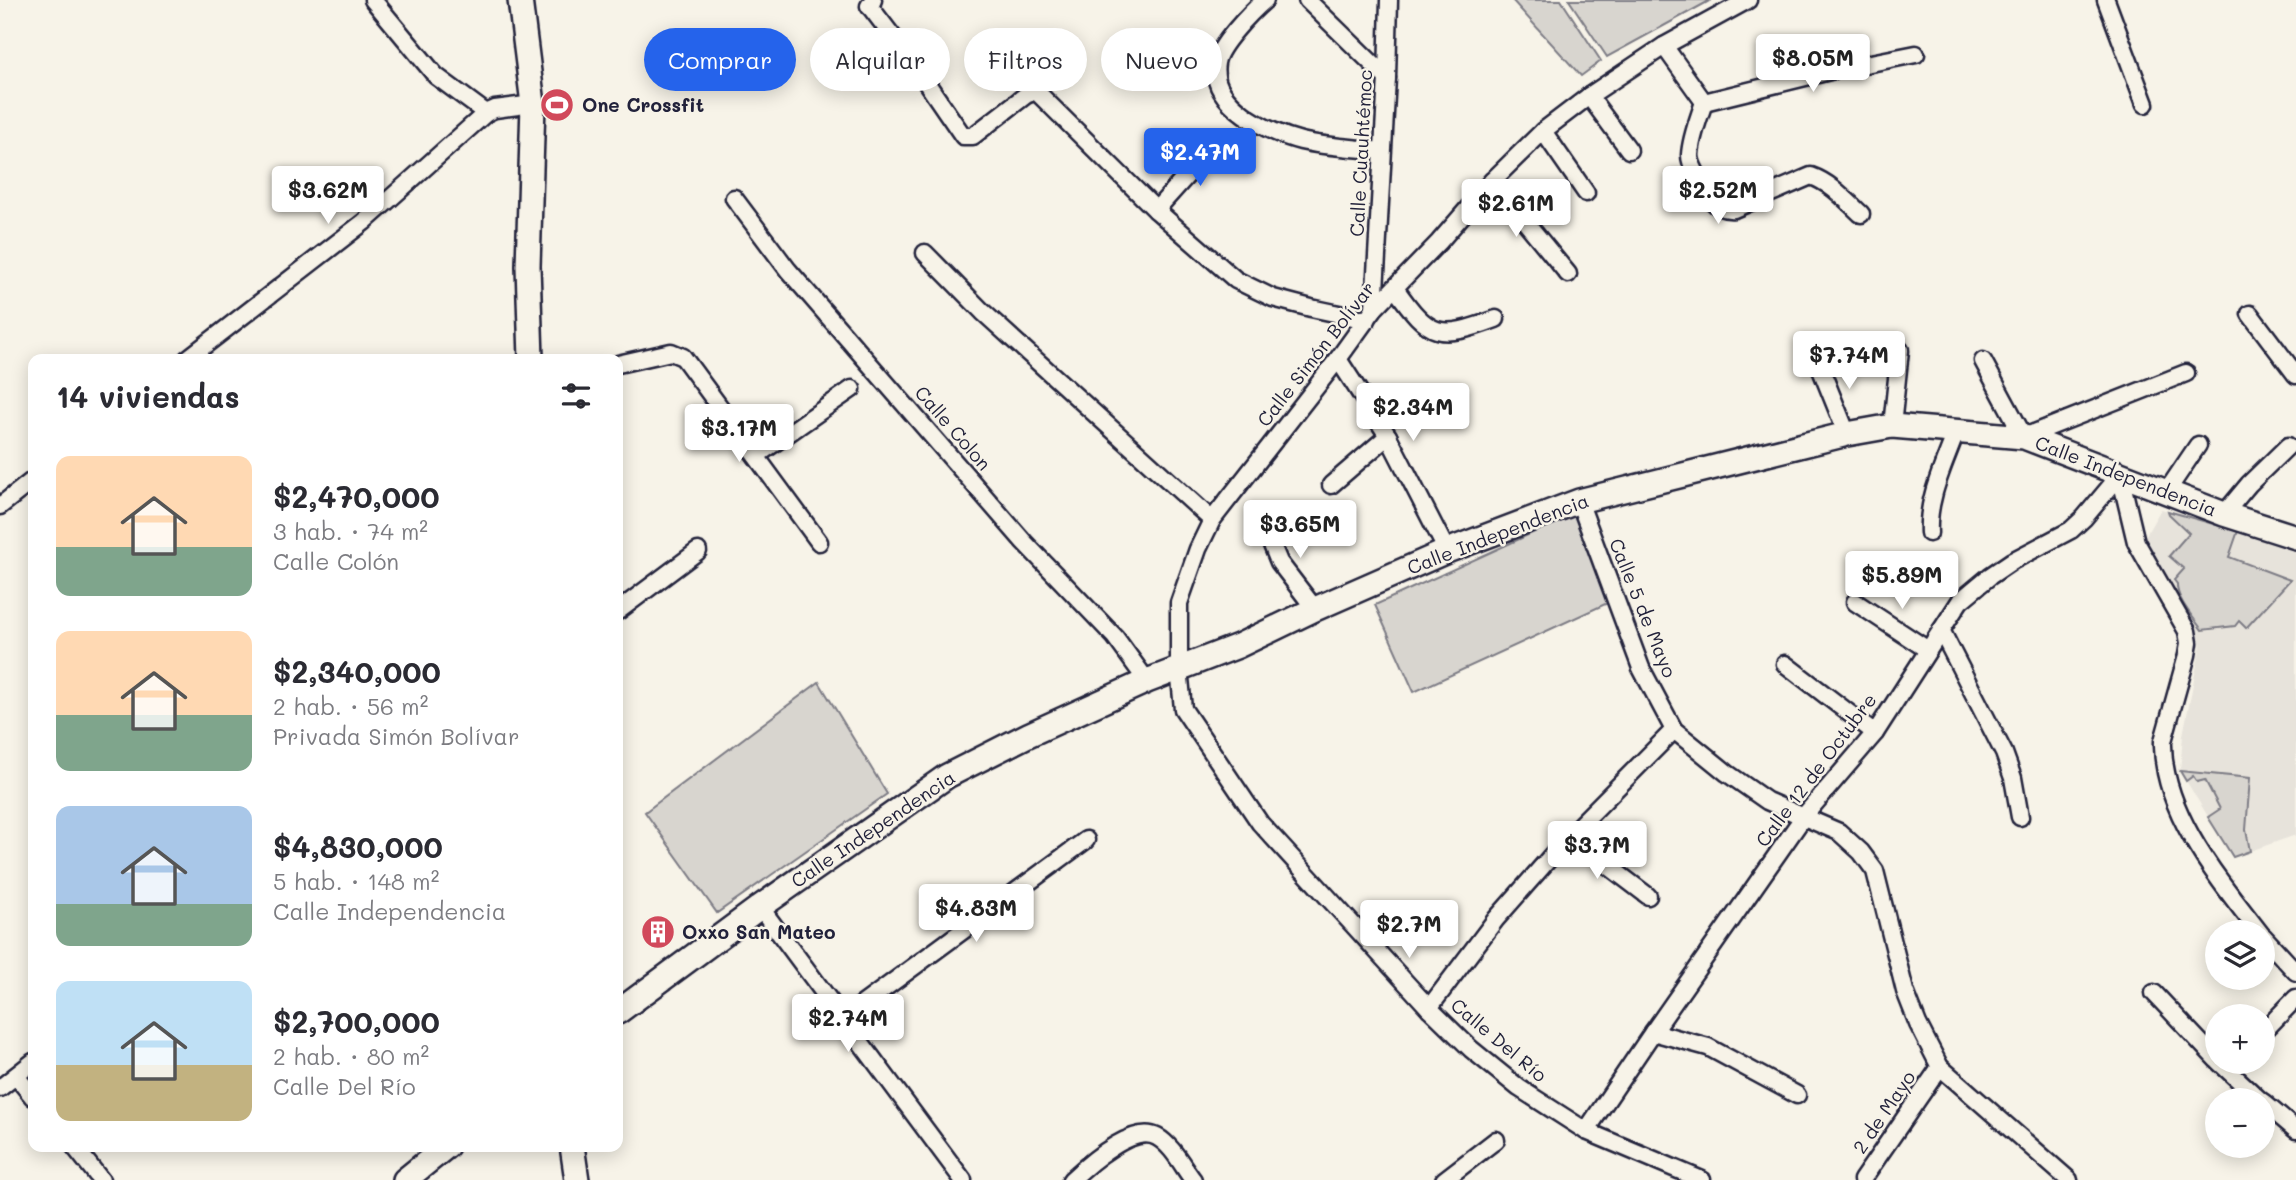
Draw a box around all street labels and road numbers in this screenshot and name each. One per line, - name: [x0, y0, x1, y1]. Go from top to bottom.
- street label: Calle Cuauhtémoc: [1344, 69, 1377, 237]
- street label: Calle Simón Bolívar: [1251, 276, 1380, 431]
- street label: Calle Colon: [910, 380, 997, 475]
- street label: Calle Independencia: [2032, 429, 2221, 522]
- street label: Calle Independencia: [1403, 487, 1592, 580]
- street label: Calle 5 de Mayo: [1604, 535, 1683, 681]
- street label: Calle 12 de Octubre: [1750, 688, 1882, 852]
- street label: Calle Independencia: [786, 764, 960, 893]
- street label: Calle Del Río: [1446, 992, 1552, 1087]
- street label: 2 de Mayo: [1847, 1065, 1920, 1158]

